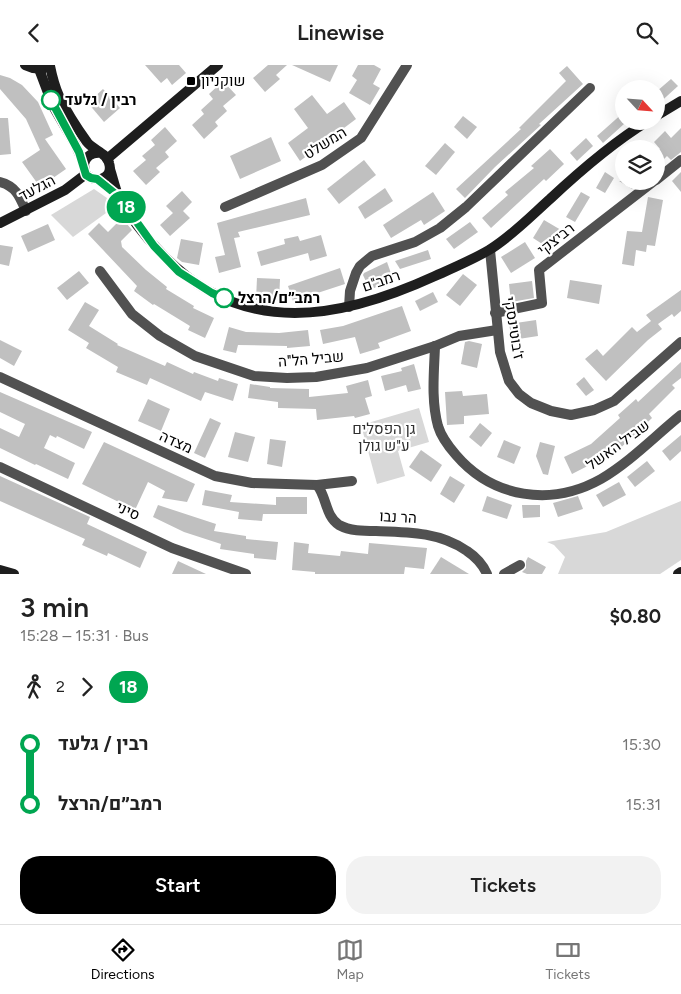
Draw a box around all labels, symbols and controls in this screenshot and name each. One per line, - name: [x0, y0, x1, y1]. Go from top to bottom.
- icon: back: [20, 19, 48, 47]
- text: Linewise: [297, 19, 384, 46]
- icon: search: [633, 19, 661, 47]
- place label: שוקניון: [201, 72, 245, 90]
- marker: שוקניון: [185, 75, 197, 87]
- north arrow: [615, 80, 665, 130]
- map controls: [615, 80, 665, 190]
- marker: רבין / גלעד: [41, 90, 61, 110]
- place label: רבין / גלעד: [65, 91, 136, 109]
- street label: המשלט: [300, 123, 350, 163]
- button: layers: [615, 140, 665, 190]
- street label: הגלעד: [16, 171, 58, 205]
- line badge: 18: [104, 191, 148, 223]
- text: 18: [117, 196, 135, 218]
- street label: רביצקי: [534, 219, 578, 259]
- street label: רמב"ם: [360, 266, 402, 296]
- marker: רמב״ם/הרצל: [214, 288, 234, 308]
- place label: רמב״ם/הרצל: [238, 289, 320, 307]
- street label: ז'בוטינסקי: [500, 295, 528, 361]
- street label: שביל הל"ה: [277, 347, 345, 371]
- street label: שביל האשל: [583, 416, 653, 474]
- park label: גן הפסלים ע"ש גולן: [352, 420, 416, 455]
- street label: מצדה: [157, 427, 195, 457]
- street label: סיני: [113, 498, 143, 524]
- street label: הר נבו: [379, 507, 417, 527]
- text: 3 min: [20, 590, 89, 624]
- text: $0.80: [610, 605, 661, 628]
- text: 15:28 – 15:31 · Bus: [20, 626, 149, 645]
- icon: walk: [20, 673, 48, 701]
- icon: forward: [73, 673, 101, 701]
- text: 18: [119, 676, 138, 698]
- text: 2: [56, 677, 65, 696]
- text: רבין / גלעד: [58, 732, 149, 755]
- text: 15:30: [622, 735, 661, 754]
- text: רמב״ם/הרצל: [58, 792, 162, 815]
- text: 15:31: [626, 795, 661, 814]
- button: Start: [20, 856, 336, 914]
- button: Tickets: [346, 856, 661, 914]
- tab: Directions: [91, 936, 155, 983]
- tab: Map: [336, 936, 364, 983]
- tab: Tickets: [546, 936, 590, 983]

